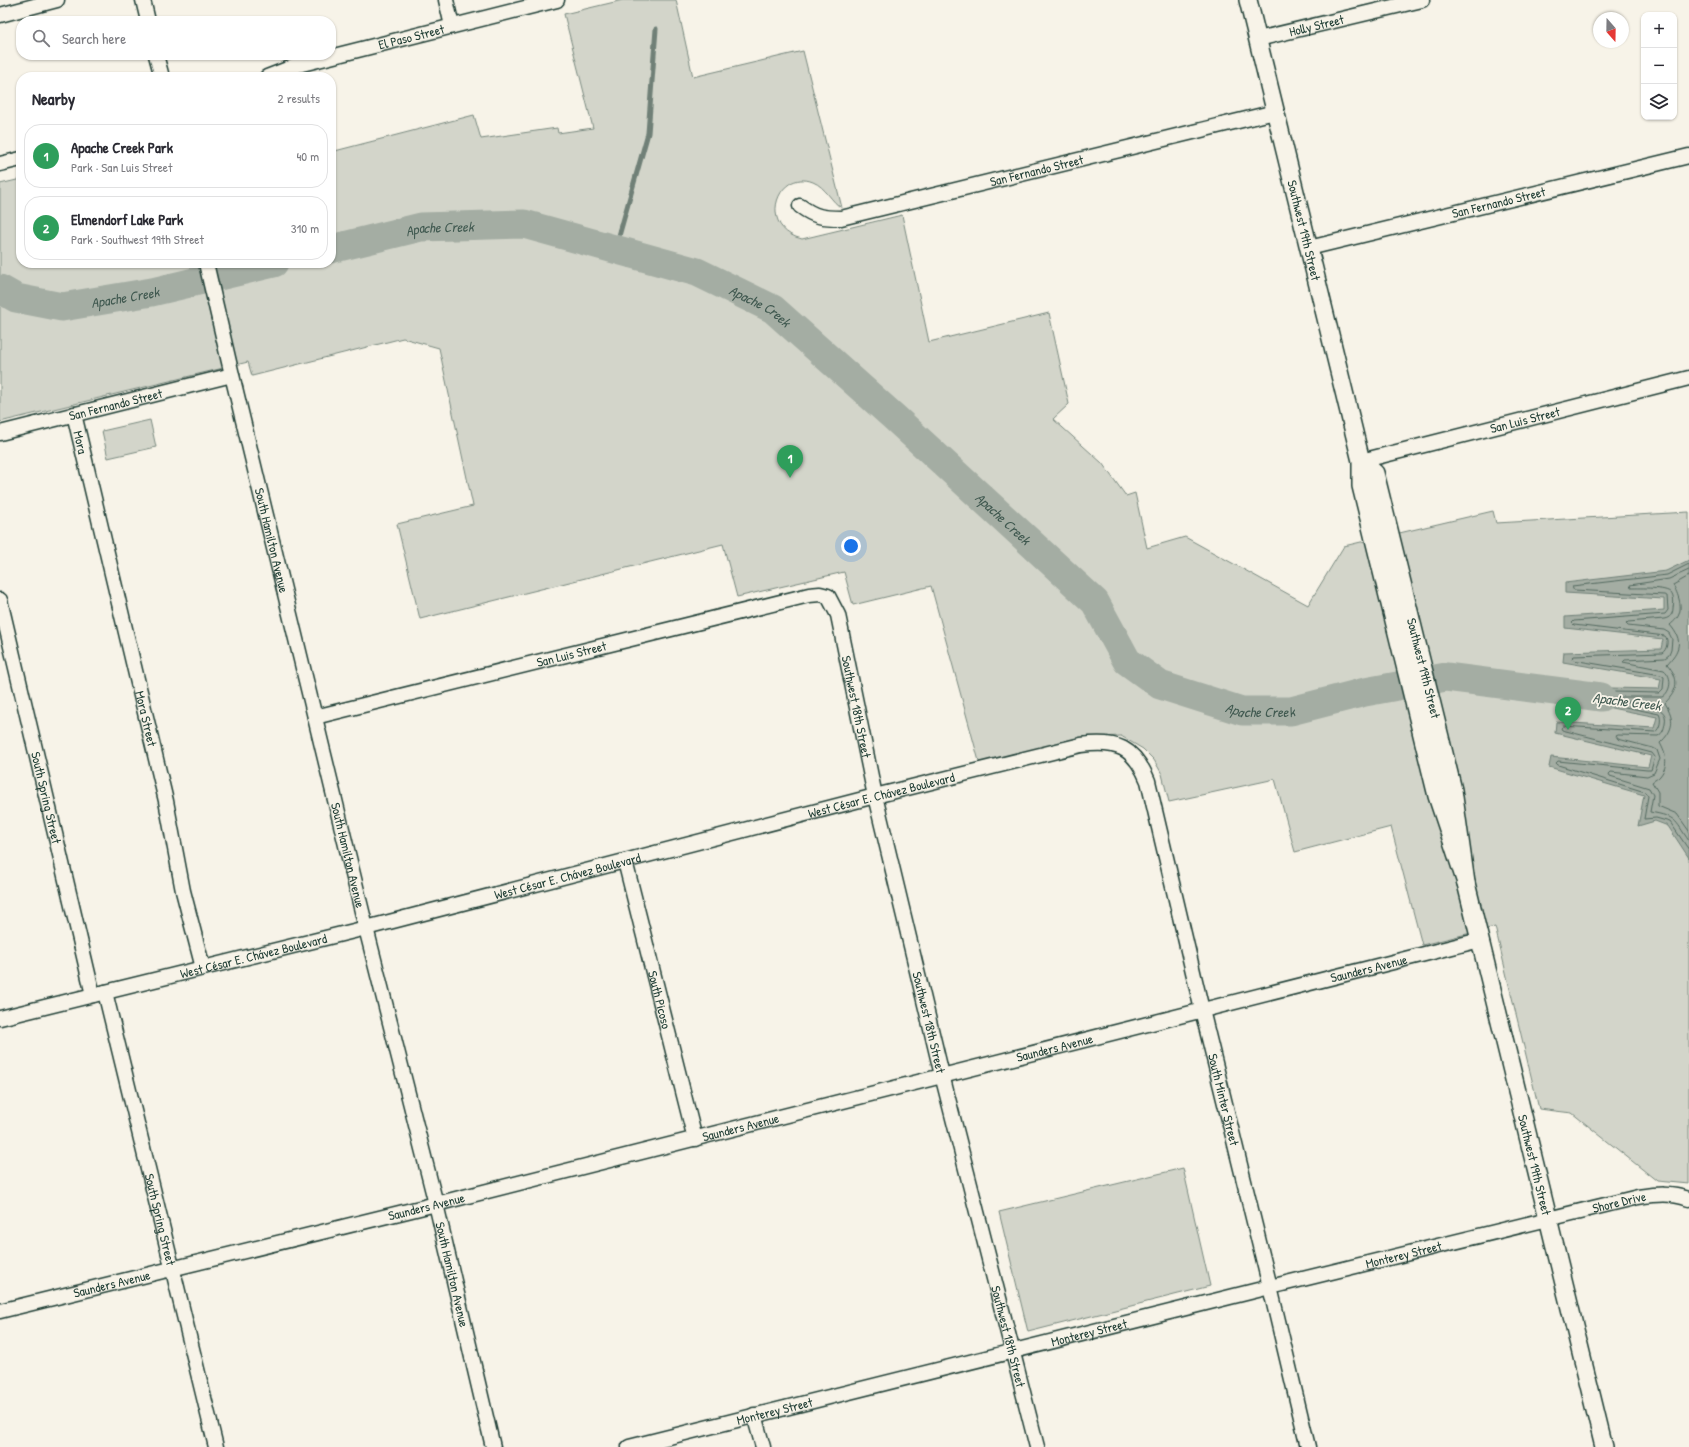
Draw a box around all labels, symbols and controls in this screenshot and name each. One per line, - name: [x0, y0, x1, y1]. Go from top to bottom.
- street label: Holly Street: [1287, 10, 1346, 40]
- north arrow: [1593, 12, 1629, 48]
- map controls: [1641, 12, 1677, 120]
- button: +: [1641, 12, 1677, 48]
- search box: [16, 16, 336, 60]
- street label: El Paso Street: [376, 20, 447, 53]
- icon: search: [30, 27, 52, 49]
- text: Search here: [62, 28, 126, 49]
- button: −: [1641, 48, 1677, 84]
- button: layers: [1641, 84, 1677, 120]
- text: Nearby: [32, 87, 75, 110]
- text: 2 results: [278, 89, 320, 107]
- text: Apache Creek Park: [71, 137, 173, 158]
- text: 1: [44, 147, 48, 165]
- text: 40 m: [296, 147, 319, 165]
- street label: San Fernando Street: [988, 150, 1086, 190]
- text: Park · San Luis Street: [71, 158, 172, 176]
- street label: Southwest 19th Street: [1283, 178, 1326, 283]
- street label: San Fernando Street: [1450, 182, 1548, 222]
- text: Elmendorf Lake Park: [71, 209, 183, 230]
- water label: Apache Creek: [403, 216, 475, 240]
- text: 2: [43, 219, 49, 237]
- text: 310 m: [291, 219, 319, 237]
- text: Park · Southwest 19th Street: [71, 230, 204, 248]
- water label: Apache Creek: [727, 280, 796, 331]
- water label: Apache Creek: [90, 281, 162, 312]
- street label: San Fernando Street: [67, 384, 164, 424]
- street label: San Luis Street: [1488, 402, 1562, 437]
- street label: Mora: [69, 429, 92, 456]
- pin: 1: [777, 445, 803, 478]
- street label: South Hamilton Avenue: [251, 486, 293, 595]
- water label: Apache Creek: [972, 488, 1036, 549]
- your location: [841, 536, 861, 556]
- street label: Southwest 19th Street: [1403, 616, 1445, 720]
- street label: San Luis Street: [535, 636, 609, 671]
- street label: Southwest 18th Street: [837, 654, 876, 760]
- water label: Apache Creek: [1592, 687, 1663, 716]
- street label: Mora Street: [131, 689, 162, 749]
- water label: Apache Creek: [1224, 697, 1298, 721]
- pin: 2: [1555, 697, 1581, 730]
- street label: South Spring Street: [27, 750, 66, 846]
- street label: West César E. Chávez Boulevard: [806, 768, 956, 822]
- street label: South Hamilton Avenue: [327, 801, 370, 909]
- street label: West César E. Chávez Boulevard: [492, 848, 643, 903]
- street label: West César E. Chávez Boulevard: [178, 929, 329, 982]
- street label: Saunders Avenue: [1328, 950, 1409, 986]
- street label: South Picoso: [644, 969, 676, 1031]
- street label: Southwest 18th Street: [908, 970, 950, 1075]
- street label: Saunders Avenue: [1014, 1029, 1095, 1066]
- street label: South Minter Street: [1204, 1052, 1244, 1148]
- street label: Saunders Avenue: [700, 1109, 781, 1145]
- street label: Southwest 19th Street: [1514, 1113, 1556, 1217]
- street label: South Spring Street: [141, 1172, 180, 1268]
- street label: Shore Drive: [1590, 1187, 1647, 1217]
- street label: Saunders Avenue: [386, 1188, 467, 1224]
- street label: South Hamilton Avenue: [431, 1220, 474, 1329]
- street label: Monterey Street: [1364, 1236, 1444, 1272]
- street label: Saunders Avenue: [71, 1265, 152, 1302]
- street label: Southwest 18th Street: [987, 1284, 1030, 1389]
- street label: Monterey Street: [1049, 1314, 1129, 1350]
- street label: Monterey Street: [735, 1392, 815, 1429]

